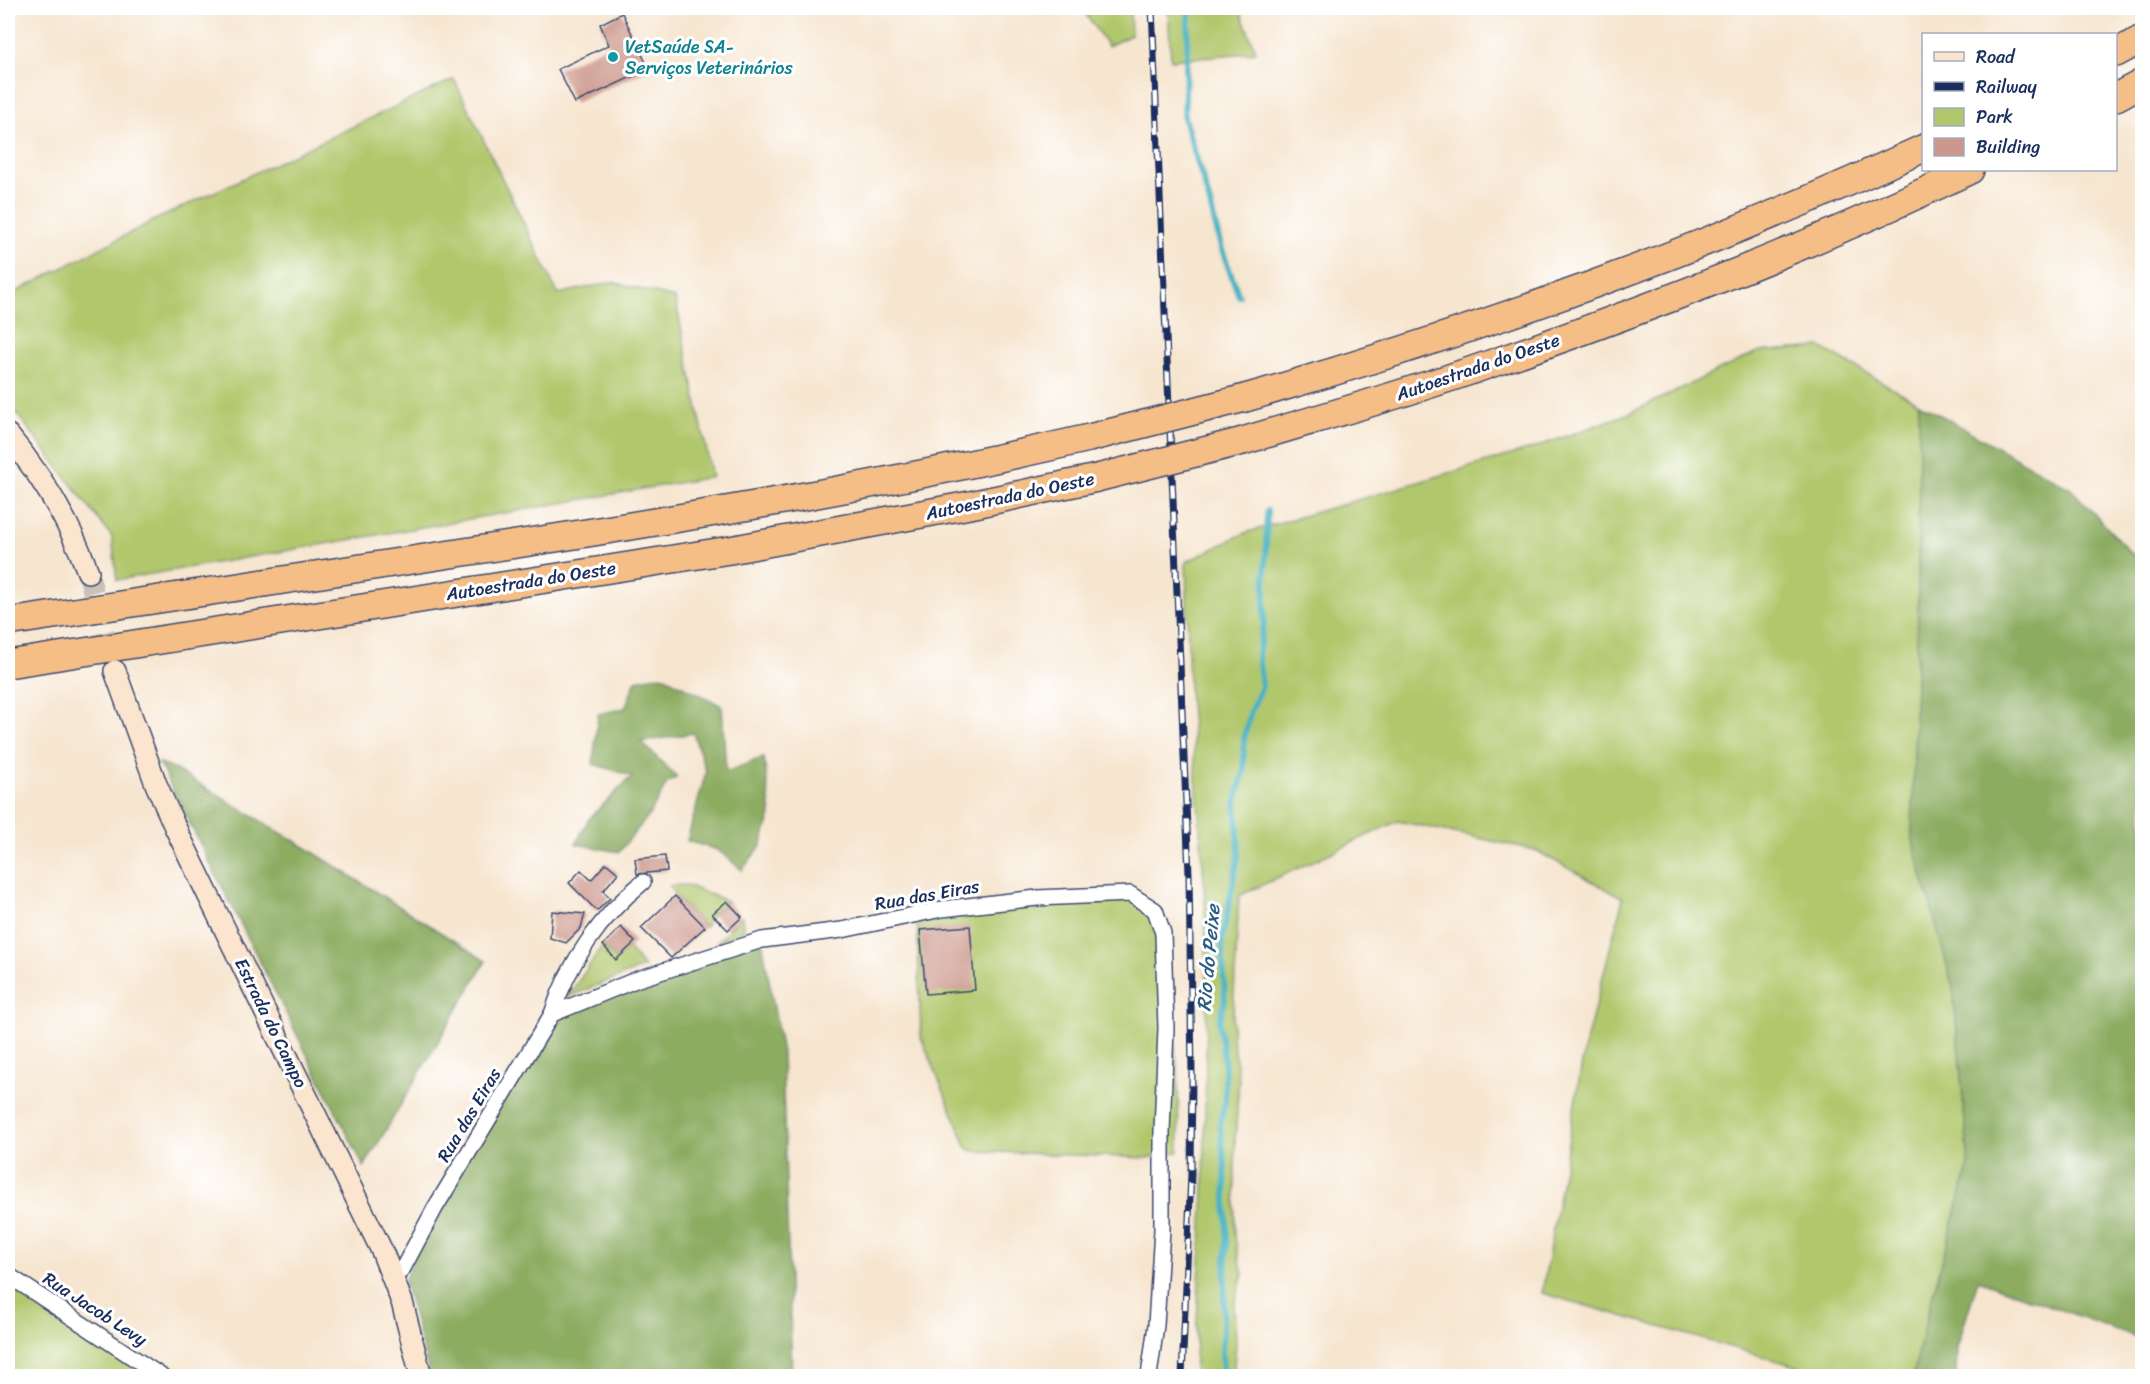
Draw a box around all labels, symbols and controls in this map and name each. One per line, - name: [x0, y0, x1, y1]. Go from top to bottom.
- place label: VetSaúde SA- Serviços Veterinários: [625, 31, 793, 84]
- legend: [1922, 33, 2117, 171]
- text: Road: [1976, 41, 2016, 73]
- marker: VetSaúde SA- Serviços Veterinários: [606, 50, 620, 64]
- text: Railway: [1976, 71, 2038, 103]
- text: Park: [1976, 101, 2013, 133]
- text: Building: [1976, 131, 2040, 163]
- street label: Autoestrada do Oeste: [1391, 324, 1564, 410]
- street label: Autoestrada do Oeste: [922, 463, 1097, 530]
- street label: Autoestrada do Oeste: [443, 552, 618, 610]
- street label: Rua das Eiras: [872, 870, 982, 920]
- water label: Rio do Peixe: [1186, 901, 1231, 1013]
- street label: Estrada do Campo: [226, 952, 316, 1094]
- street label: Rua das Eiras: [428, 1061, 510, 1168]
- street label: Rua Jacob Levy: [36, 1263, 154, 1355]

